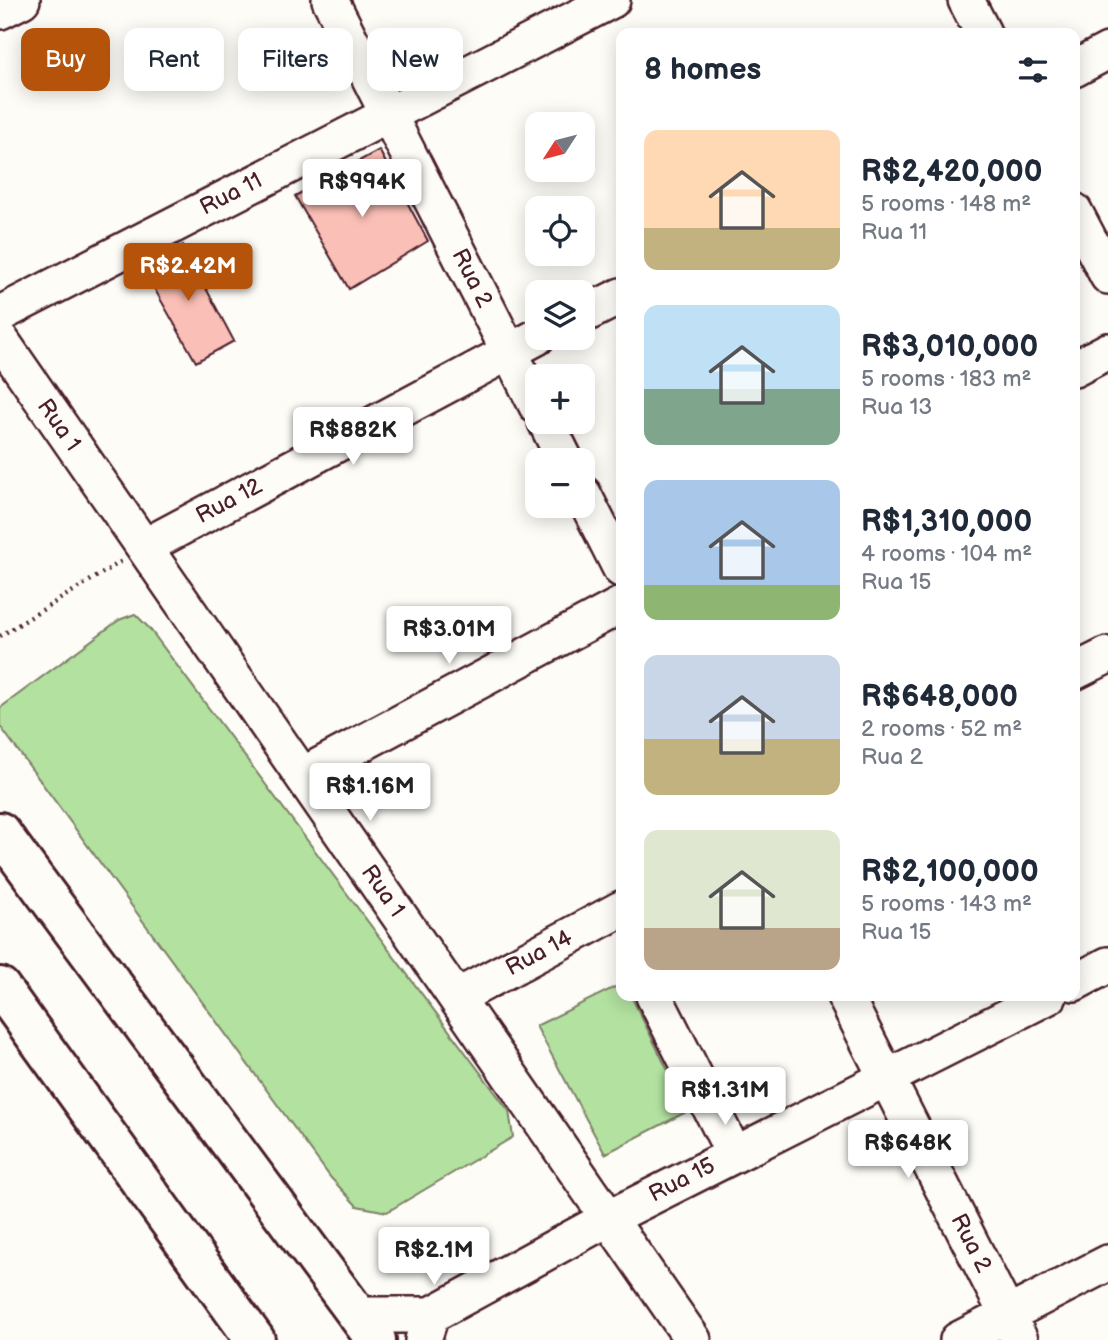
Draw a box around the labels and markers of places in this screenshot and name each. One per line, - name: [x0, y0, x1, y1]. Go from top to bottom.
- pin: R$994K: [305, 160, 419, 219]
- pin: R$2.42M: [123, 244, 253, 303]
- pin: R$882K: [296, 407, 410, 467]
- pin: R$3.01M: [384, 606, 514, 666]
- pin: R$1.16M: [305, 764, 435, 823]
- pin: R$1.31M: [660, 1068, 790, 1127]
- pin: R$648K: [851, 1120, 965, 1180]
- pin: R$2.1M: [377, 1228, 491, 1287]

